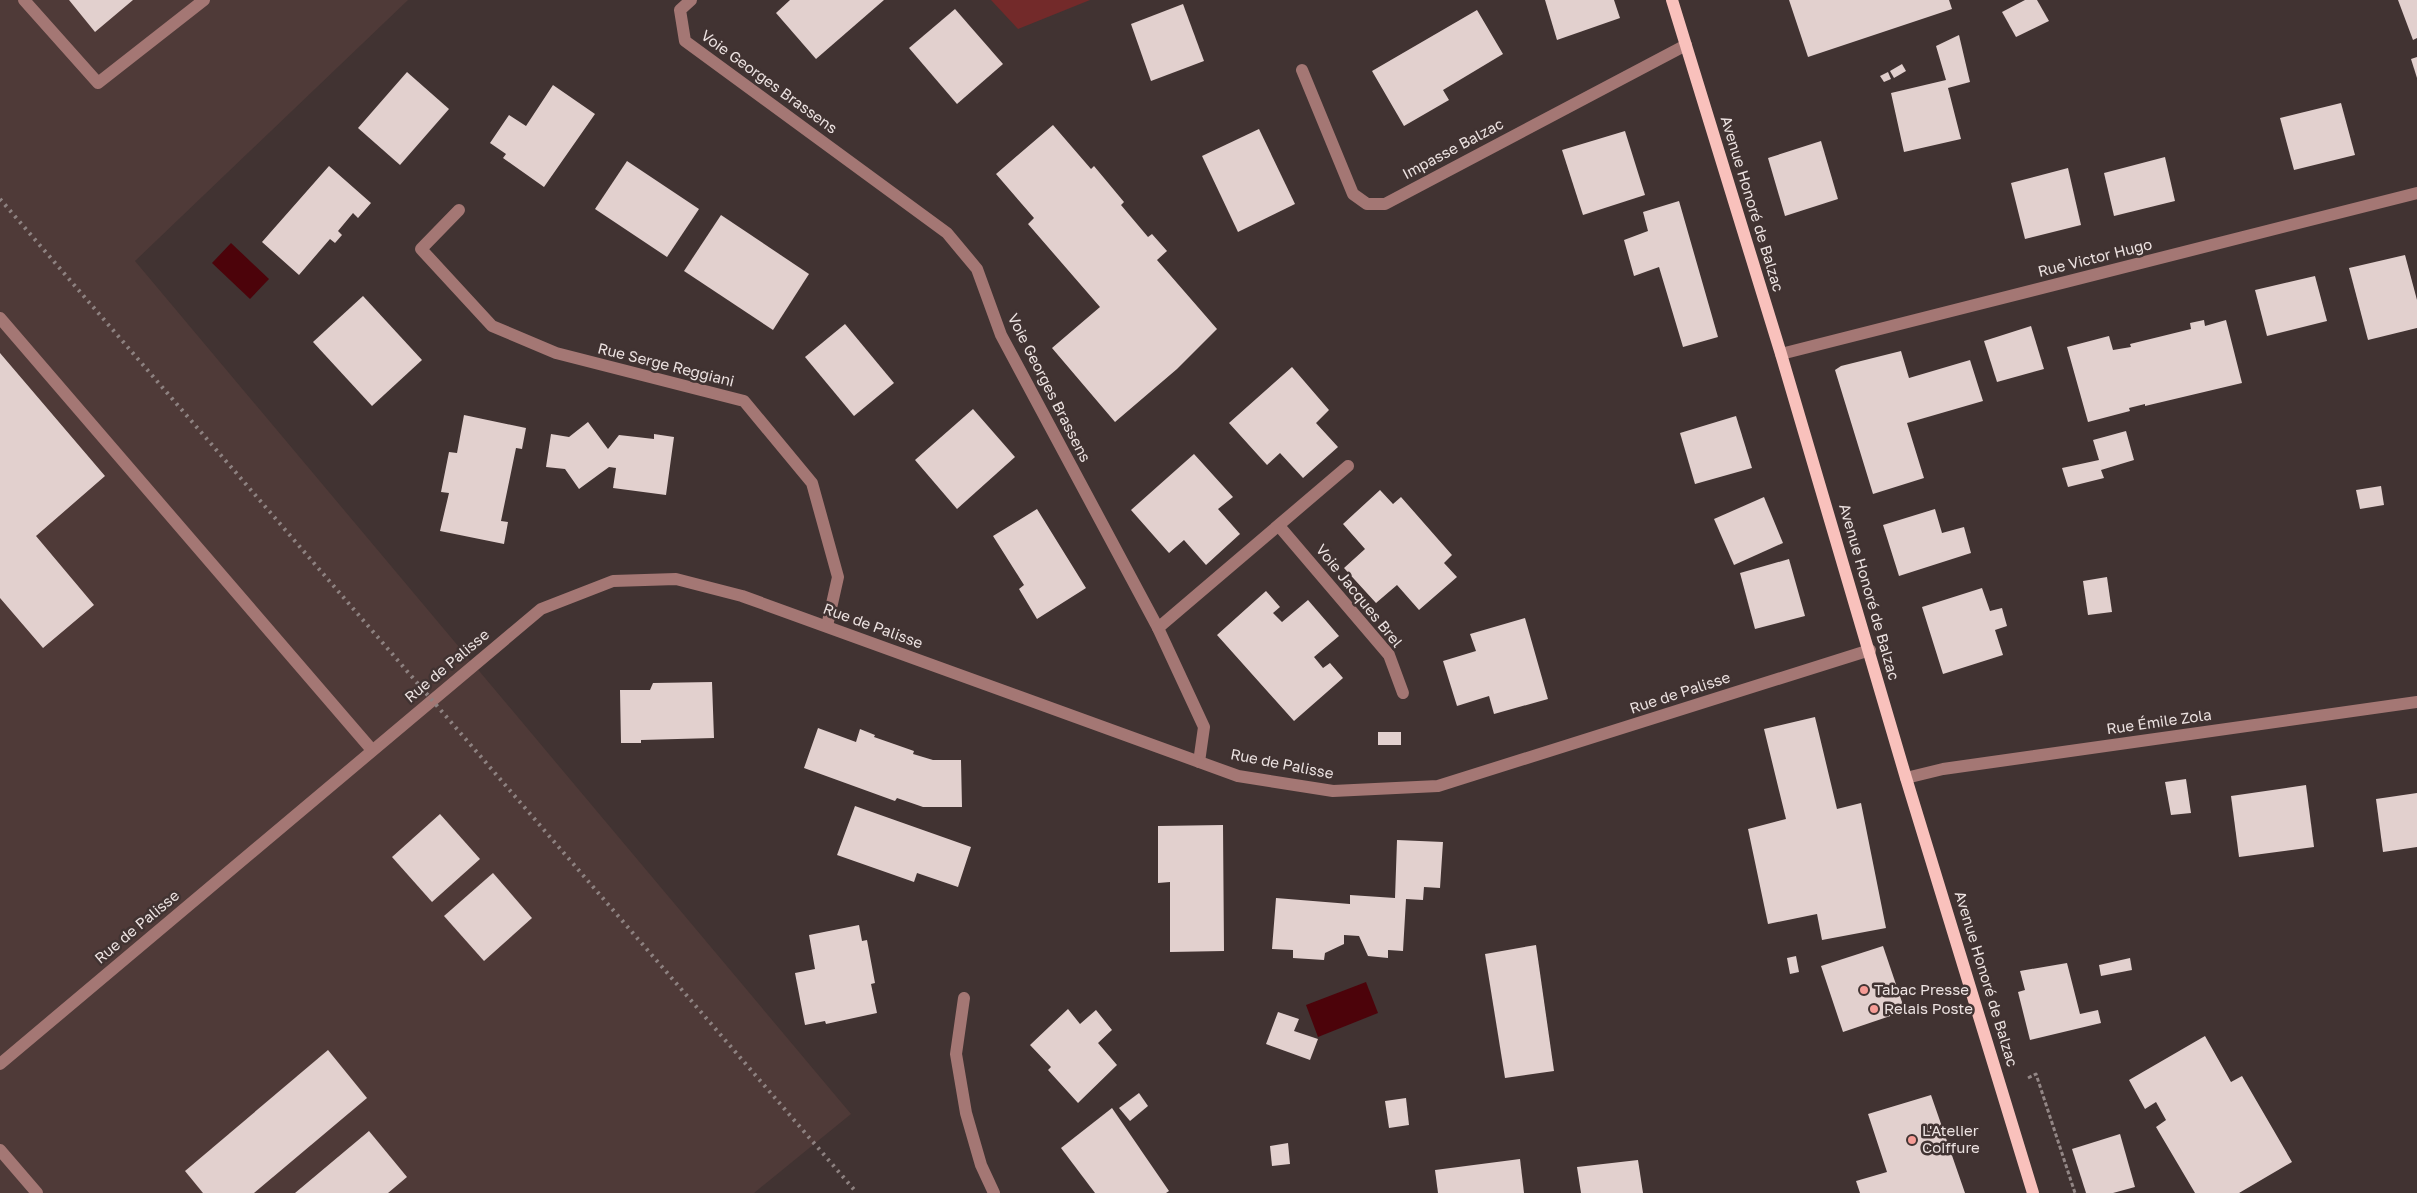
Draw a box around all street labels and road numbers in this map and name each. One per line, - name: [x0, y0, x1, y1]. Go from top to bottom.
- street label: Voie Georges Brassens: [698, 26, 841, 137]
- street label: Impasse Balzac: [1399, 114, 1506, 182]
- street label: Avenue Honoré de Balzac: [1718, 114, 1788, 294]
- street label: Rue Victor Hugo: [2036, 234, 2154, 280]
- street label: Voie Georges Brassens: [1005, 310, 1095, 465]
- street label: Rue Serge Reggiani: [596, 338, 736, 390]
- street label: Avenue Honoré de Balzac: [1836, 501, 1904, 682]
- street label: Voie Jacques Brel: [1313, 540, 1407, 651]
- street label: Rue de Palisse: [821, 599, 926, 652]
- street label: Rue de Palisse: [400, 625, 492, 706]
- street label: Rue de Palisse: [1627, 667, 1733, 717]
- street label: Rue Émile Zola: [2105, 705, 2213, 737]
- street label: Rue de Palisse: [1229, 744, 1336, 782]
- street label: Rue de Palisse: [90, 886, 182, 967]
- street label: Avenue Honoré de Balzac: [1952, 889, 2022, 1069]

